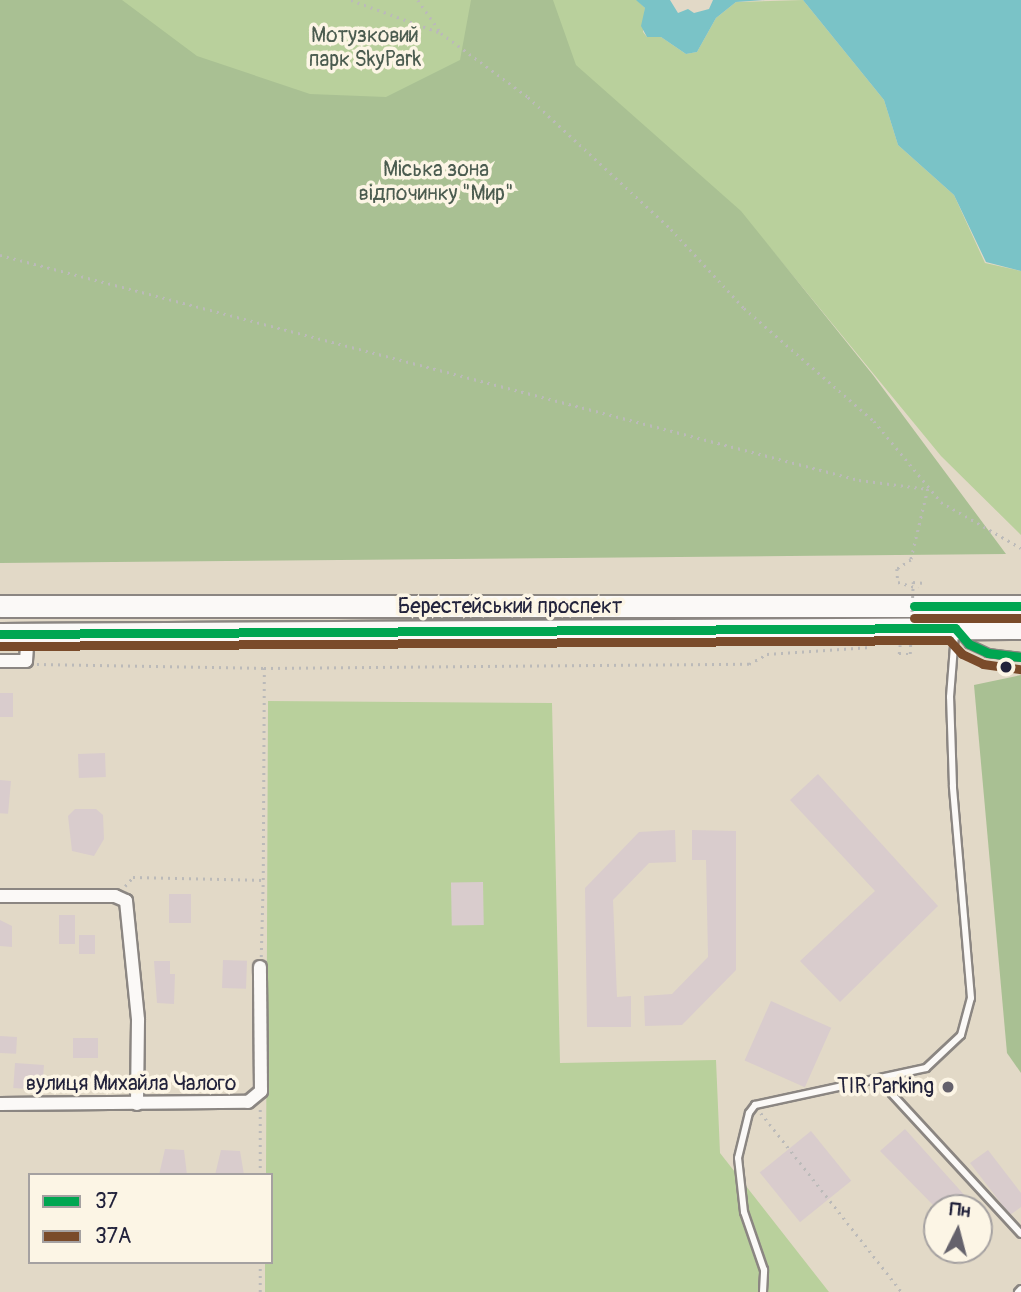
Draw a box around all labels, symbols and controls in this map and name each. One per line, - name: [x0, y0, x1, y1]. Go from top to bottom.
- park label: Мотузковий парк SkyPark: [309, 23, 421, 73]
- park label: Міська зона відпочинку "Мир": [359, 157, 513, 207]
- street label: Берестейський проспект: [398, 594, 622, 620]
- unlabelled marker: [999, 660, 1013, 674]
- street label: вулиця Михайла Чалого: [26, 1071, 236, 1097]
- place label: TIR Parking: [837, 1074, 934, 1100]
- marker: TIR Parking: [940, 1079, 956, 1095]
- legend: [28, 1173, 273, 1264]
- text: 37: [95, 1188, 118, 1215]
- north arrow: [923, 1194, 993, 1264]
- text: Пн: [948, 1197, 972, 1223]
- text: 37А: [95, 1223, 131, 1250]

